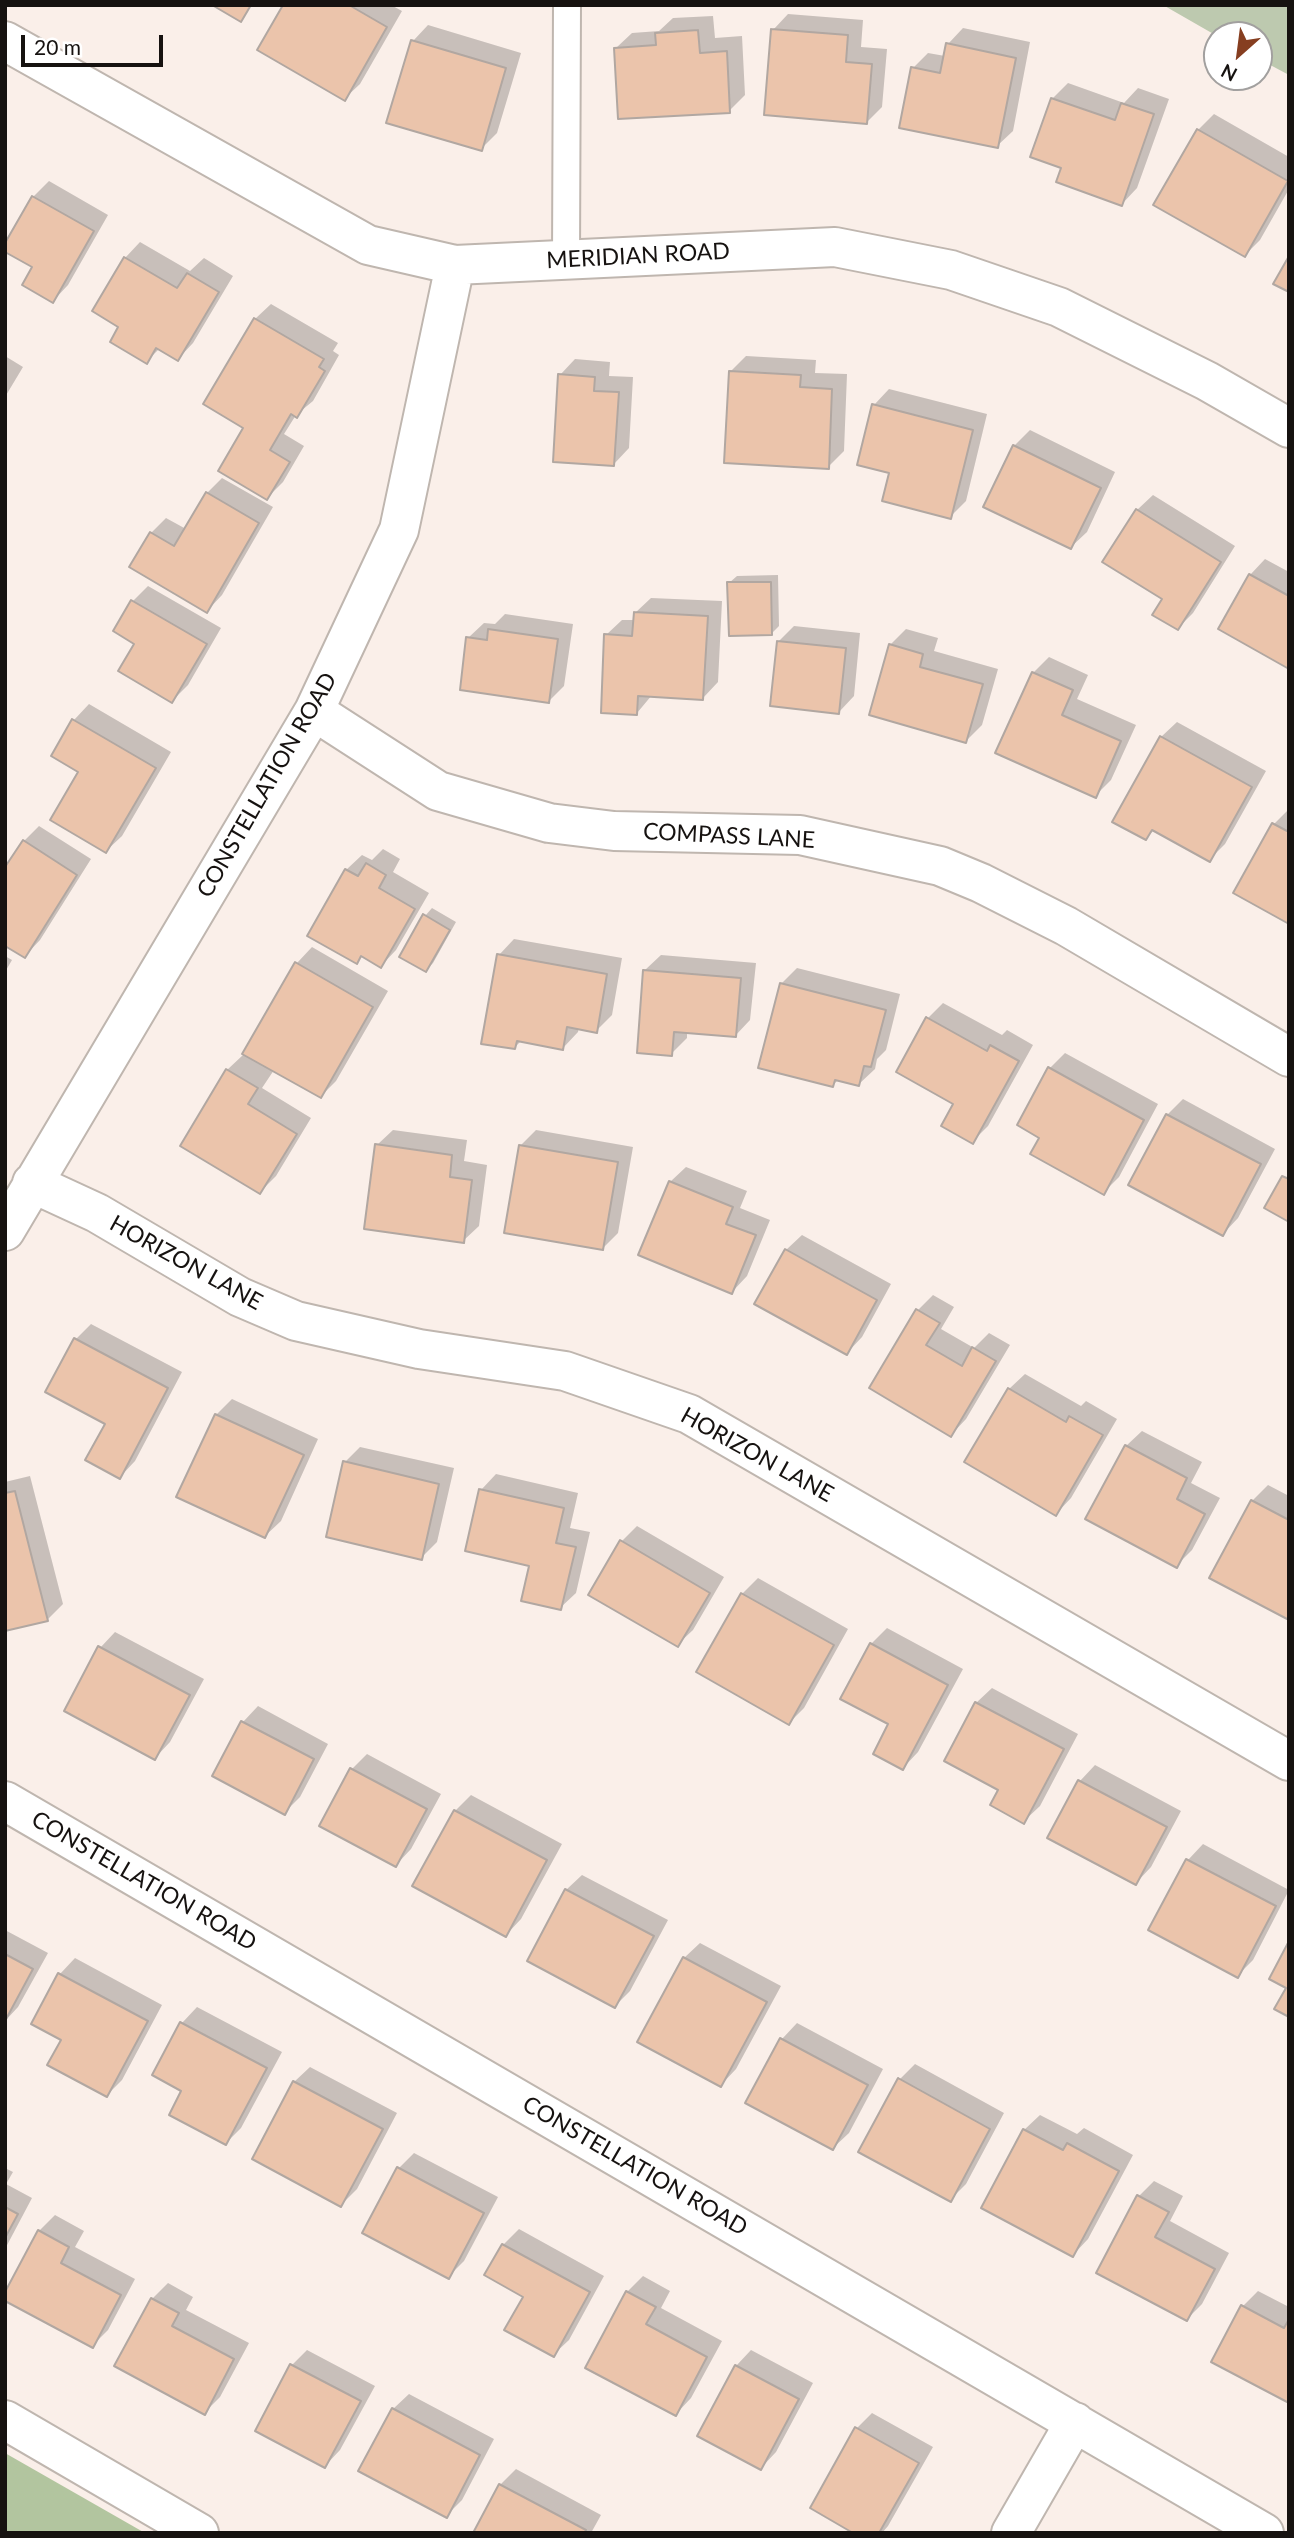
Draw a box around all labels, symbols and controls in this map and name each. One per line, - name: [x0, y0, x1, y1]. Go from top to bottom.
- scale bar: [24, 21, 166, 65]
- north arrow: [1203, 21, 1273, 91]
- text: 20 m: [34, 34, 81, 59]
- text: N: [1217, 60, 1241, 87]
- street label: MERIDIAN ROAD: [546, 237, 730, 275]
- street label: CONSTELLATION ROAD: [191, 668, 343, 902]
- street label: COMPASS LANE: [642, 818, 816, 854]
- street label: HORIZON LANE: [105, 1210, 267, 1316]
- street label: HORIZON LANE: [676, 1402, 838, 1508]
- street label: CONSTELLATION ROAD: [27, 1805, 261, 1957]
- street label: CONSTELLATION ROAD: [518, 2090, 752, 2242]

